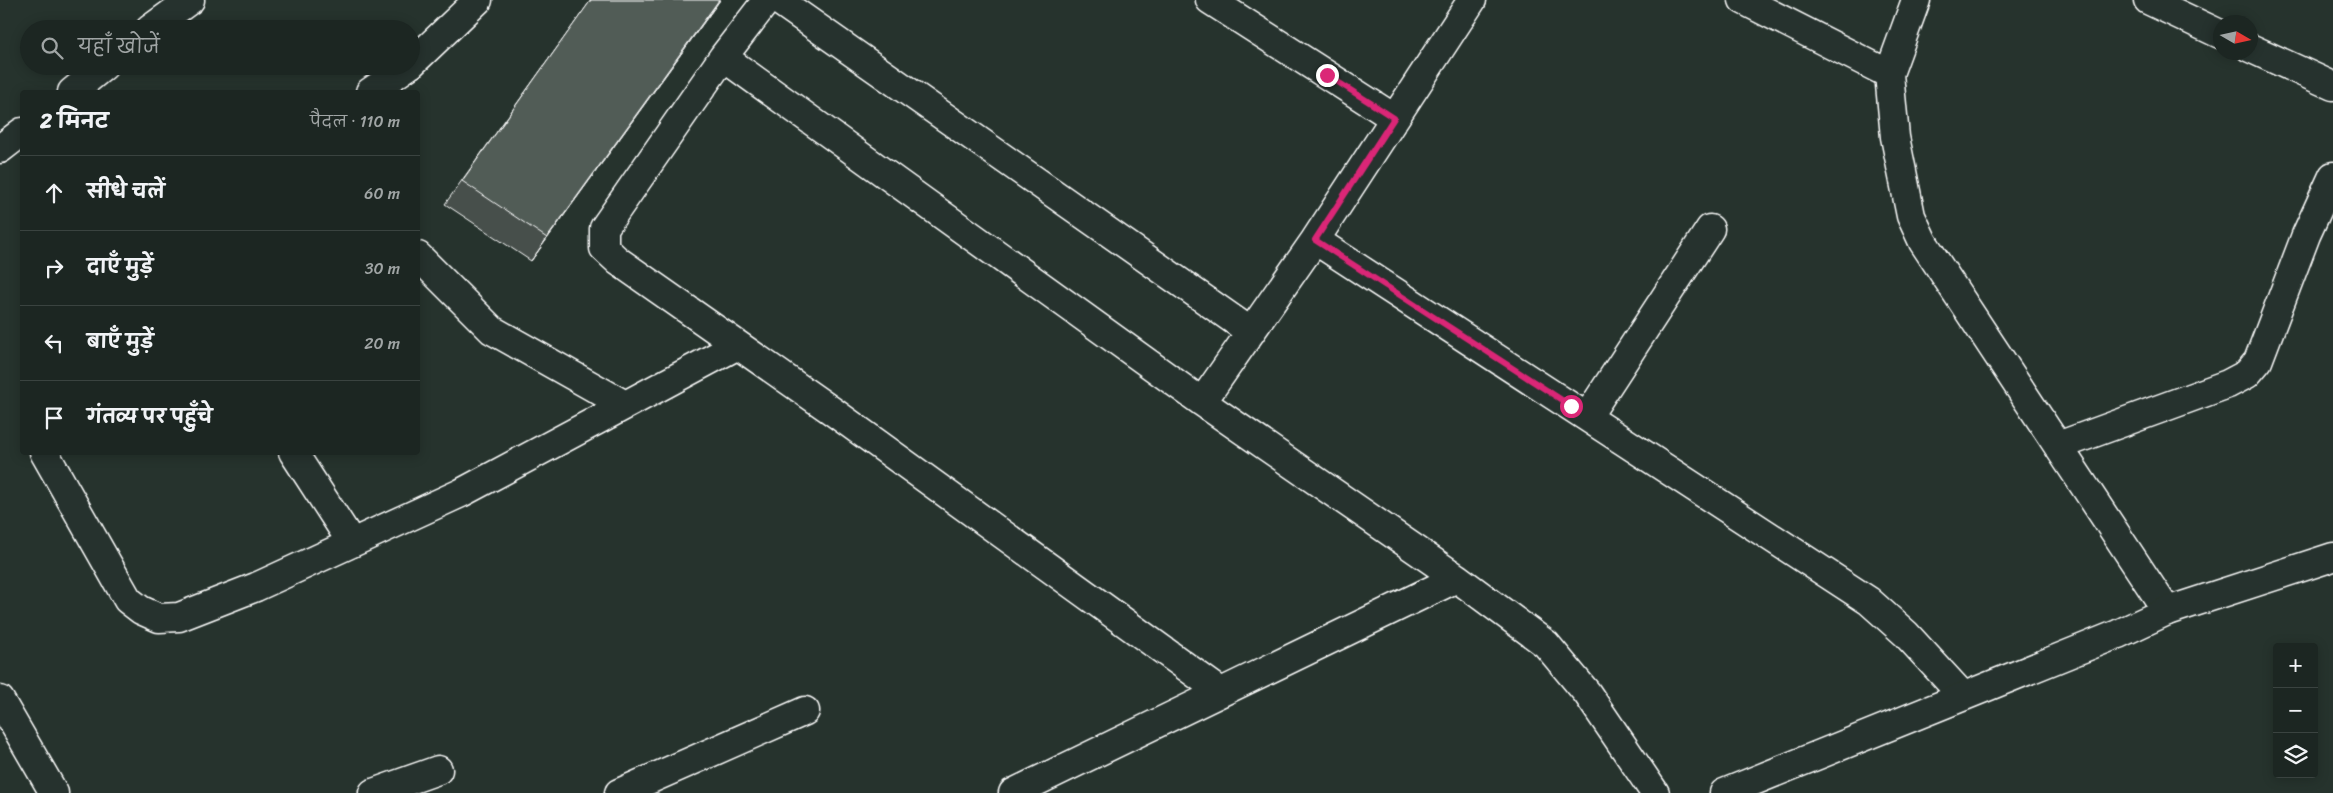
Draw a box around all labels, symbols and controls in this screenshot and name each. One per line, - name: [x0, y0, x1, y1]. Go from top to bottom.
- north arrow: [2213, 15, 2258, 60]
- search box: [20, 20, 420, 75]
- text: यहाँ खोजें: [78, 30, 160, 63]
- icon: search: [38, 34, 66, 62]
- route end: [1316, 64, 1339, 87]
- text: 2 मिनट: [40, 102, 109, 140]
- text: पैदल · 110 m: [310, 107, 400, 136]
- text: सीधे चलें: [87, 175, 165, 208]
- icon: ahead: [40, 179, 68, 207]
- text: 60 m: [364, 179, 400, 208]
- text: दाएँ मुड़ें: [87, 250, 153, 283]
- icon: right: [40, 254, 68, 282]
- text: 30 m: [365, 254, 400, 283]
- text: बाएँ मुड़ें: [87, 325, 154, 358]
- icon: left: [40, 329, 68, 357]
- text: 20 m: [364, 329, 400, 358]
- route start: [1560, 395, 1583, 418]
- text: गंतव्य पर पहुँचे: [87, 400, 212, 433]
- icon: arrive: [40, 404, 68, 432]
- map controls: [2273, 643, 2318, 778]
- button: +: [2273, 643, 2318, 688]
- button: −: [2273, 688, 2318, 733]
- button: layers: [2273, 733, 2318, 778]

